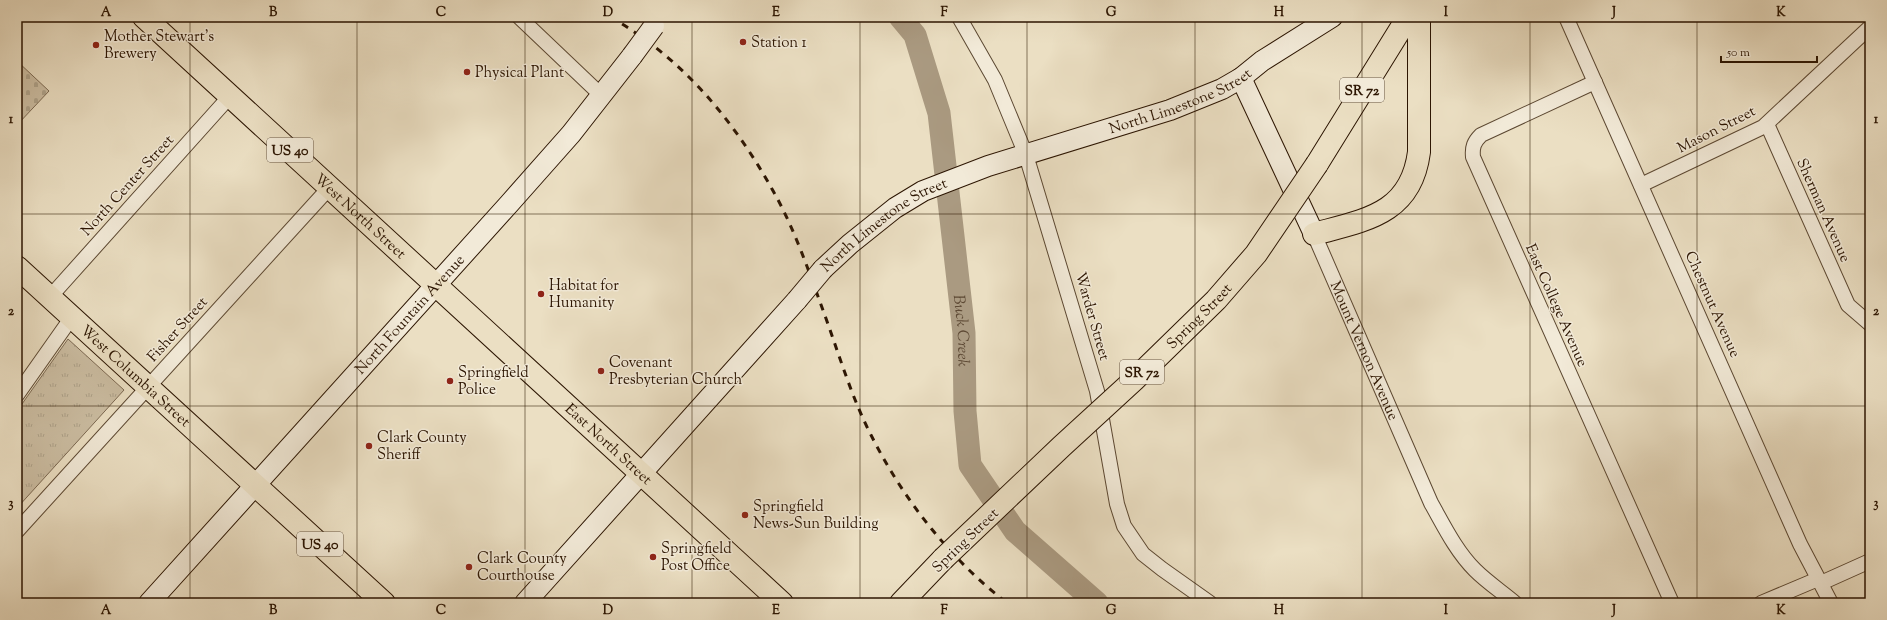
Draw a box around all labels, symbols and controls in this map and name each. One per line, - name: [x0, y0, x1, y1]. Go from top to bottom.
- text: A: [101, 4, 112, 22]
- text: B: [269, 4, 278, 22]
- text: C: [436, 4, 446, 22]
- text: D: [603, 4, 613, 22]
- text: E: [772, 4, 780, 22]
- text: F: [940, 4, 948, 22]
- text: G: [1106, 4, 1117, 22]
- text: H: [1274, 4, 1285, 22]
- text: I: [1444, 4, 1449, 22]
- text: J: [1611, 4, 1616, 22]
- text: K: [1776, 4, 1786, 22]
- place label: Mother Stewart's Brewery: [104, 27, 214, 65]
- place label: Station 1: [751, 33, 807, 54]
- marker: Station 1: [738, 37, 748, 47]
- scale bar: [1721, 38, 1817, 64]
- marker: Mother Stewart's Brewery: [91, 40, 101, 50]
- text: 50 m: [1726, 44, 1750, 62]
- place label: Physical Plant: [475, 63, 564, 84]
- street label: North Limestone Street: [1107, 64, 1257, 140]
- marker: Physical Plant: [462, 67, 472, 77]
- road number: SR 72: [1340, 78, 1384, 102]
- street label: Mason Street: [1674, 102, 1760, 159]
- text: 1: [9, 111, 14, 129]
- text: 1: [1874, 111, 1879, 129]
- street label: North Center Street: [77, 131, 179, 241]
- road number: US 40: [267, 138, 313, 162]
- street label: Sherman Avenue: [1790, 155, 1855, 266]
- street label: West North Street: [309, 169, 410, 265]
- street label: North Limestone Street: [817, 174, 951, 278]
- street label: East College Avenue: [1519, 241, 1592, 371]
- street label: Chestnut Avenue: [1679, 248, 1745, 361]
- street label: North Fountain Avenue: [351, 251, 470, 380]
- street label: Warder Street: [1069, 270, 1114, 363]
- place label: Habitat for Humanity: [549, 276, 619, 314]
- street label: Mount Vernon Avenue: [1324, 278, 1403, 424]
- street label: Spring Street: [1163, 280, 1238, 355]
- marker: Habitat for Humanity: [536, 289, 546, 299]
- street label: Fisher Street: [143, 293, 213, 367]
- water label: Buck Creek: [946, 294, 973, 367]
- text: 2: [8, 303, 15, 321]
- text: 2: [1873, 303, 1880, 321]
- street label: West Columbia Street: [75, 321, 194, 433]
- place label: Covenant Presbyterian Church: [609, 353, 743, 391]
- road number: SR 72: [1120, 360, 1164, 384]
- place label: Springfield Police: [458, 363, 529, 401]
- marker: Covenant Presbyterian Church: [596, 366, 606, 376]
- marker: Springfield Police: [445, 376, 455, 386]
- street label: East North Street: [559, 399, 656, 490]
- place label: Clark County Sheriff: [377, 428, 467, 466]
- marker: Clark County Sheriff: [364, 441, 374, 451]
- text: 3: [8, 495, 14, 513]
- text: 3: [1873, 495, 1879, 513]
- place label: Springfield News-Sun Building: [753, 497, 879, 535]
- street label: Spring Street: [928, 504, 1004, 578]
- marker: Springfield News-Sun Building: [740, 510, 750, 520]
- road number: US 40: [297, 532, 343, 556]
- place label: Springfield Post Office: [661, 539, 732, 577]
- place label: Clark County Courthouse: [477, 549, 567, 587]
- marker: Springfield Post Office: [648, 552, 658, 562]
- marker: Clark County Courthouse: [464, 562, 474, 572]
- text: A: [101, 602, 112, 620]
- text: B: [269, 602, 278, 620]
- text: C: [436, 602, 446, 620]
- text: D: [603, 602, 613, 620]
- text: E: [772, 602, 780, 620]
- text: F: [940, 602, 948, 620]
- text: G: [1106, 602, 1117, 620]
- text: H: [1274, 602, 1285, 620]
- text: I: [1444, 602, 1449, 620]
- text: J: [1611, 602, 1616, 620]
- text: K: [1776, 602, 1786, 620]

